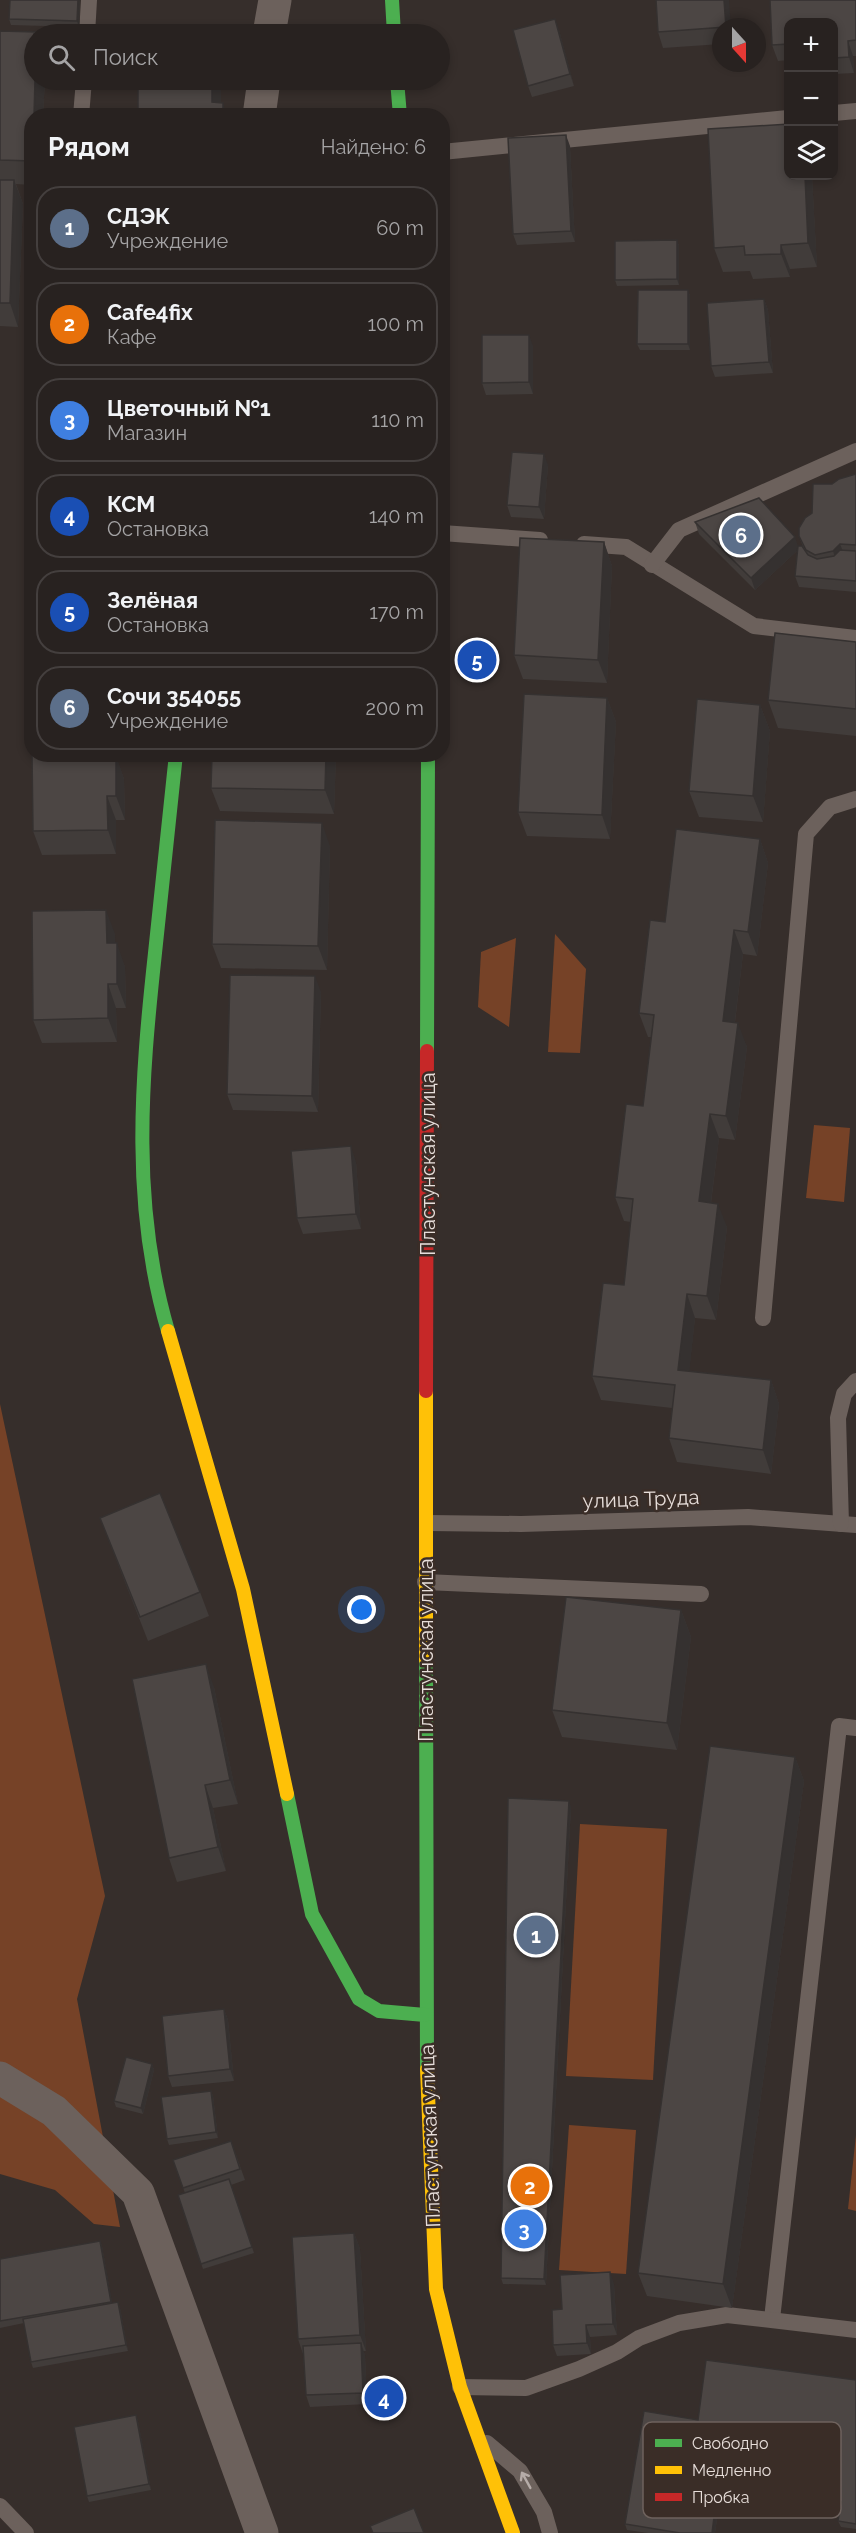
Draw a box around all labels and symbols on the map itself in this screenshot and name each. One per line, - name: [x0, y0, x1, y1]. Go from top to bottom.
- north arrow: [712, 18, 766, 72]
- pin: 6: [722, 512, 760, 558]
- pin: 5: [458, 638, 496, 682]
- street label: Пластунская улица: [416, 1072, 440, 1256]
- street label: улица Труда: [582, 1485, 700, 1513]
- street label: Пластунская улица: [414, 1558, 438, 1742]
- your location: [347, 1595, 376, 1624]
- pin: 1: [516, 1912, 556, 1958]
- street label: Пластунская улица: [415, 2044, 445, 2228]
- pin: 2: [510, 2164, 550, 2208]
- pin: 3: [504, 2206, 544, 2252]
- pin: 4: [364, 2376, 404, 2420]
- legend: [643, 2422, 841, 2518]
- text: Свободно: [692, 2434, 768, 2453]
- text: Медленно: [692, 2461, 771, 2480]
- one-way arrow: [520, 2472, 532, 2489]
- text: Пробка: [692, 2488, 750, 2507]

